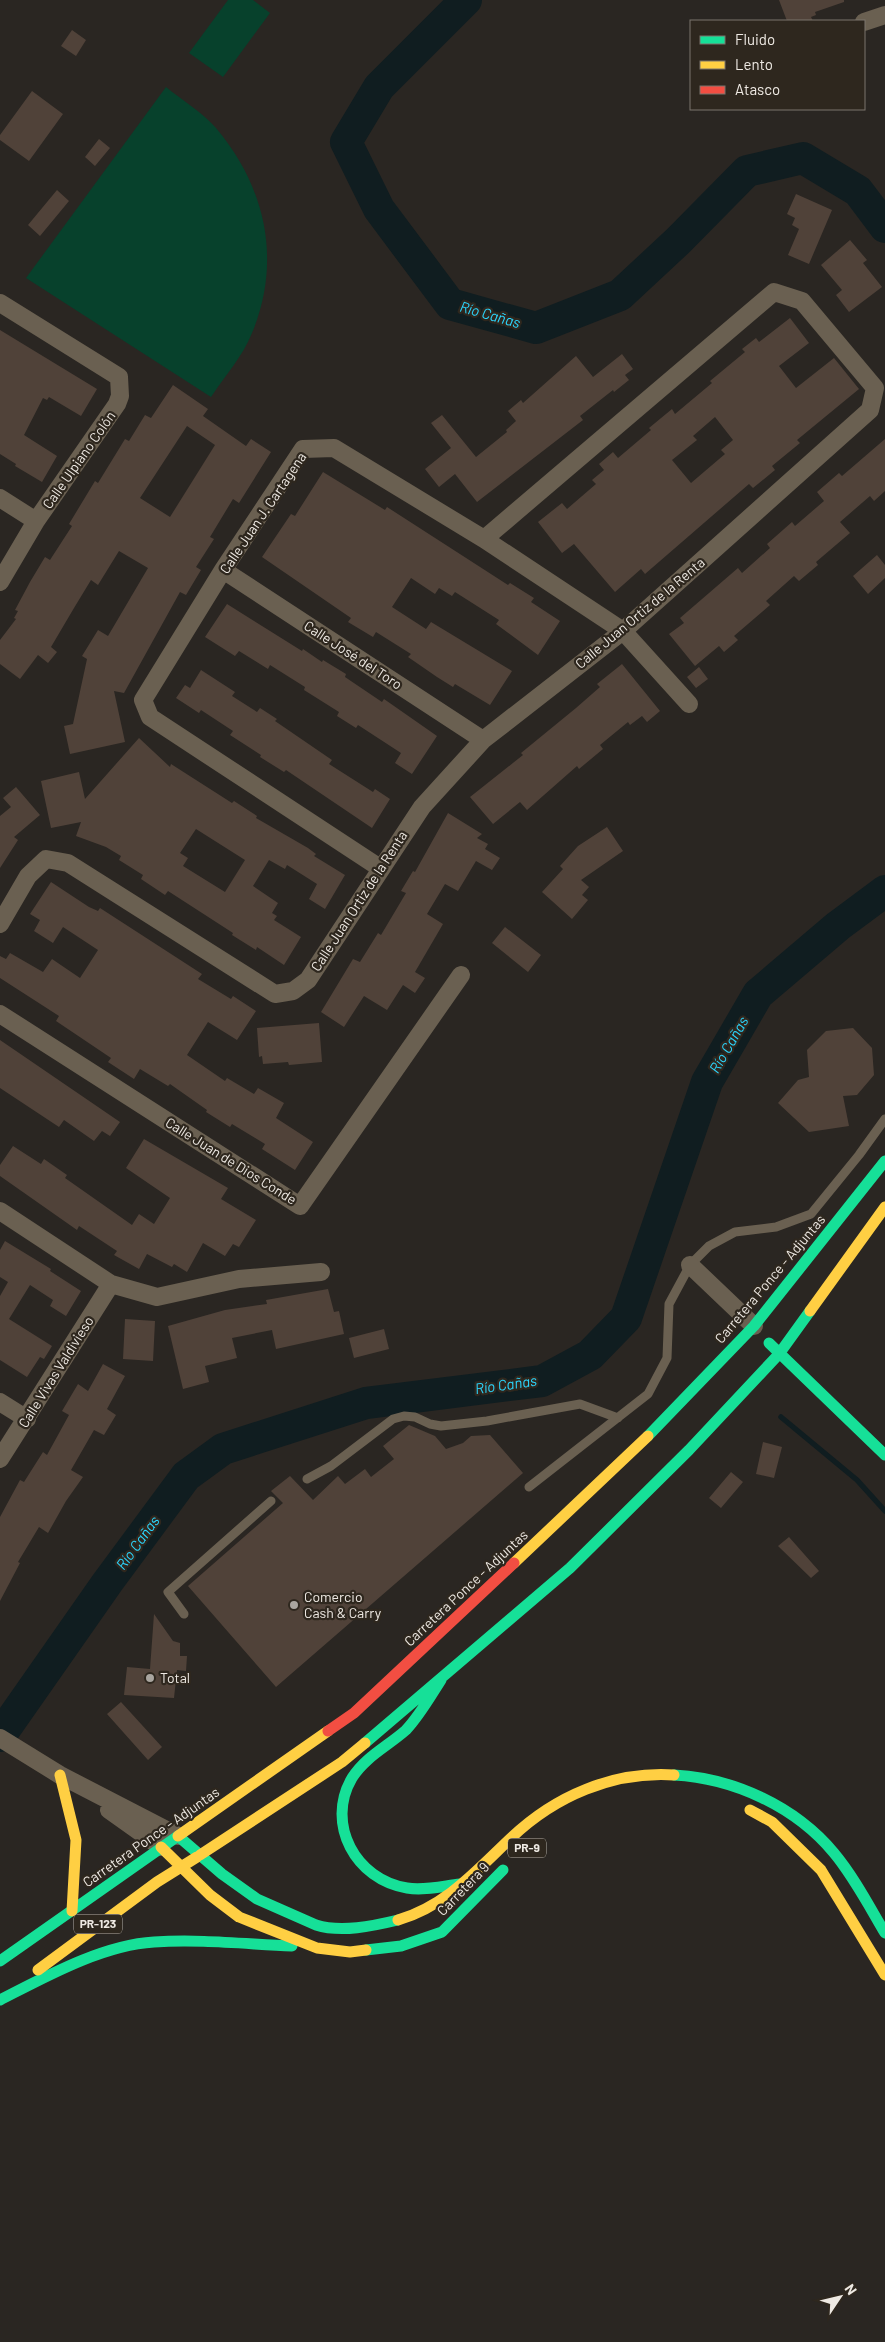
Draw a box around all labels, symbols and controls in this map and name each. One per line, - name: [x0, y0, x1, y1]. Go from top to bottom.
- legend: [690, 20, 865, 110]
- text: Fluido: [735, 30, 775, 48]
- text: Lento: [735, 55, 773, 73]
- text: Atasco: [735, 80, 780, 98]
- water label: Río Cañas: [458, 297, 523, 331]
- street label: Calle Ulpiano Colón: [39, 408, 119, 512]
- street label: Calle Juan J. Cartagena: [216, 449, 310, 577]
- street label: Calle Juan Ortiz de la Renta: [571, 553, 708, 672]
- street label: Calle José del Toro: [301, 617, 405, 693]
- street label: Calle Juan Ortiz de la Renta: [307, 827, 410, 974]
- water label: Río Cañas: [705, 1013, 751, 1076]
- street label: Calle Juan de Dios Conde: [163, 1113, 300, 1208]
- street label: Carretera Ponce - Adjuntas: [711, 1211, 829, 1346]
- street label: Calle Vivas Valdivieso: [14, 1313, 97, 1431]
- water label: Río Cañas: [474, 1371, 538, 1397]
- water label: Río Cañas: [112, 1512, 163, 1573]
- street label: Carretera Ponce - Adjuntas: [400, 1526, 531, 1649]
- place label: Comercio Cash & Carry: [304, 1588, 382, 1621]
- marker: Comercio Cash & Carry: [288, 1599, 300, 1611]
- place label: Total: [160, 1669, 190, 1686]
- marker: Total: [144, 1672, 156, 1684]
- street label: Carretera Ponce - Adjuntas: [79, 1783, 222, 1890]
- road number: PR-9: [508, 1839, 546, 1858]
- street label: Carretera 9: [433, 1858, 492, 1919]
- road number: PR-123: [74, 1915, 122, 1934]
- north arrow: [815, 2272, 865, 2322]
- text: N: [841, 2281, 861, 2298]

